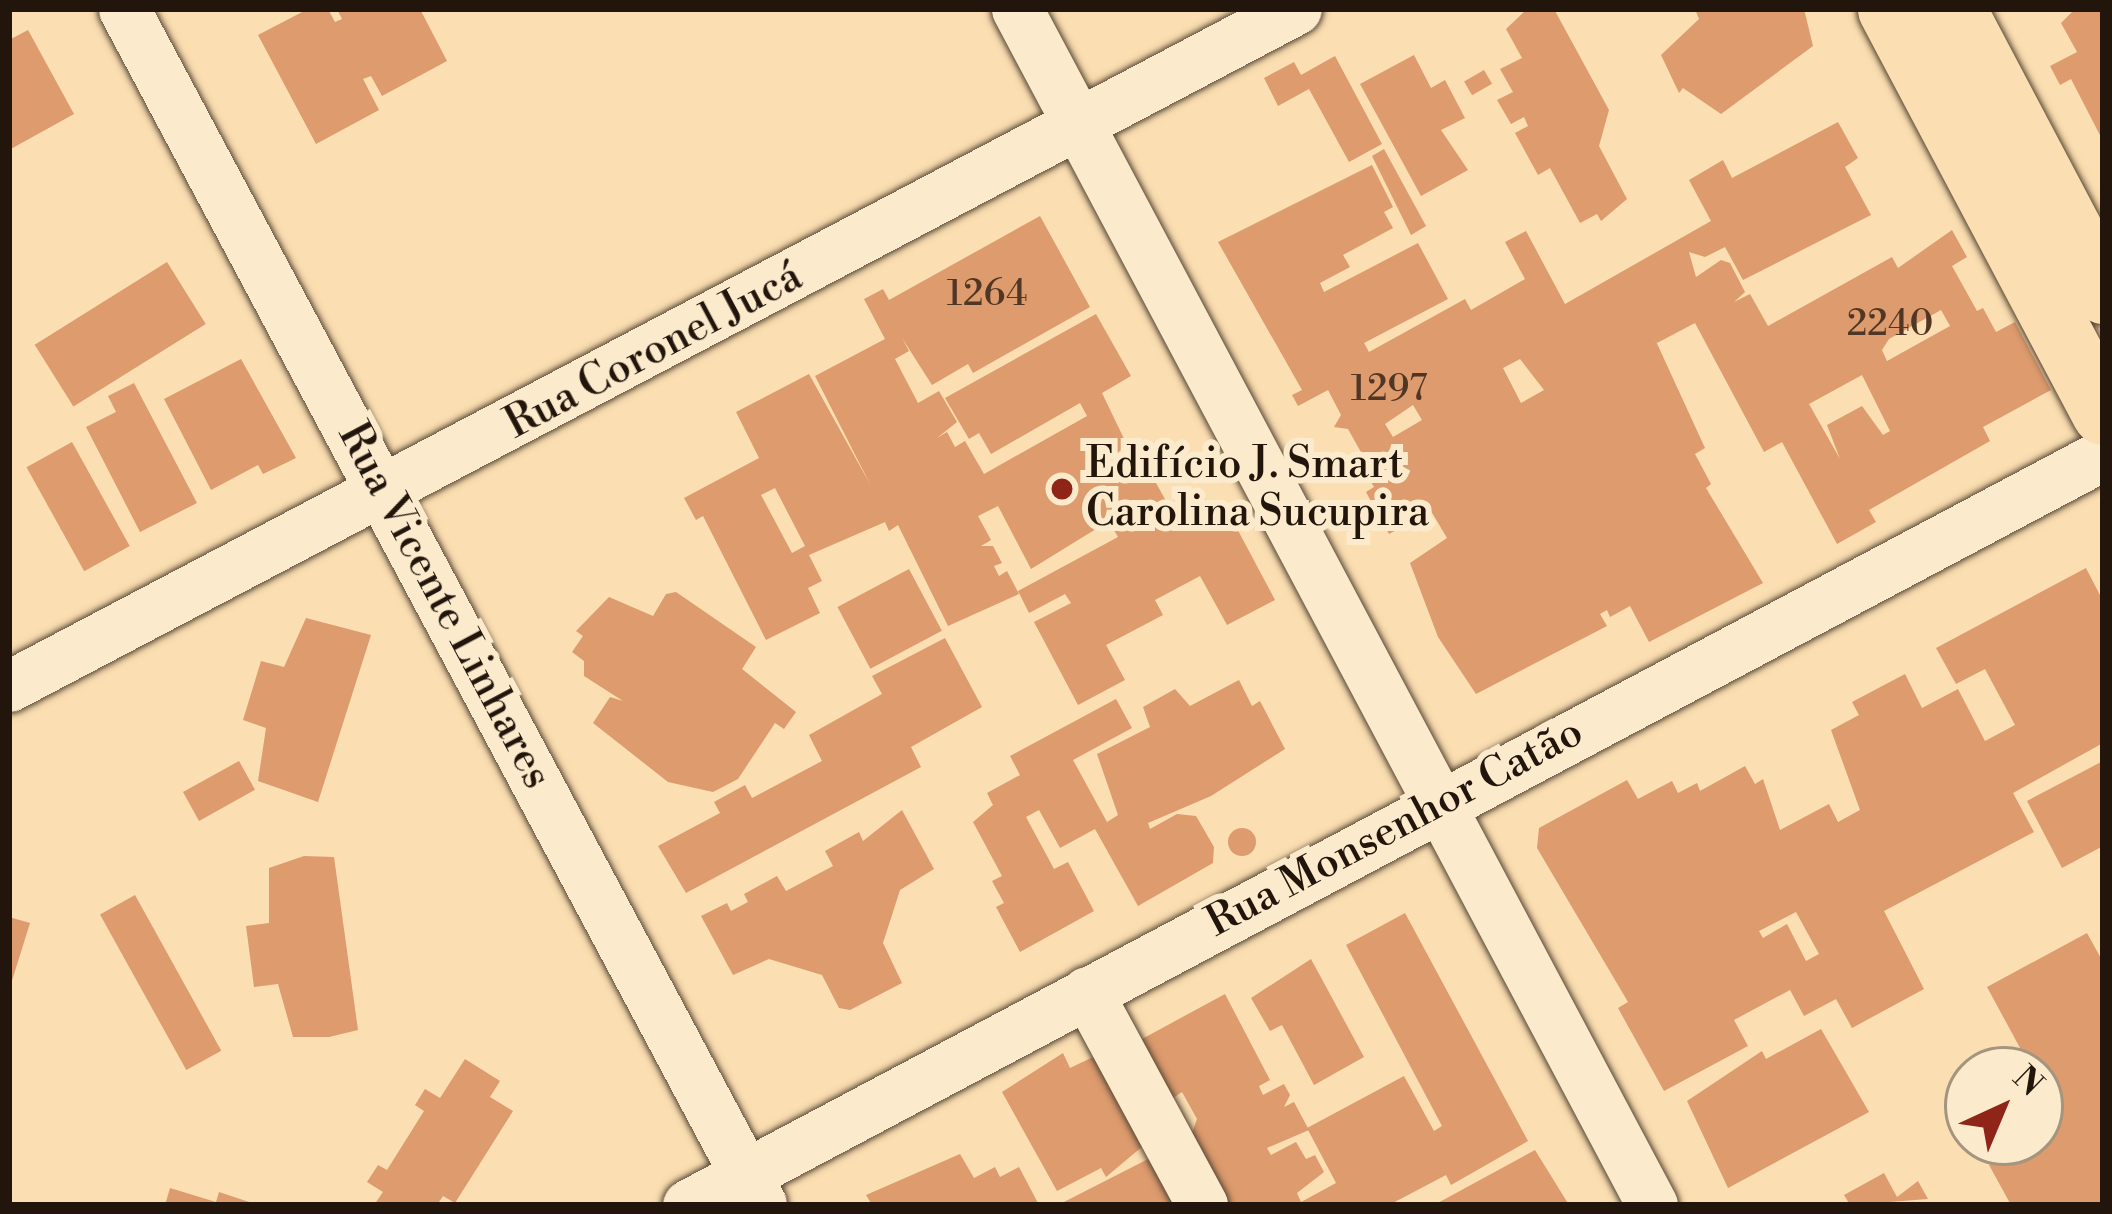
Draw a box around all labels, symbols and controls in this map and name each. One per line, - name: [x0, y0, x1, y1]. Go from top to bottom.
- street label: Rua Coronel Jucá: [497, 252, 811, 450]
- house number: 1264: [947, 273, 1027, 317]
- house number: 2240: [1847, 303, 1933, 347]
- house number: 1297: [1351, 368, 1427, 412]
- street label: Rua Vicente Linhares: [326, 415, 562, 797]
- place label: Edifício J. Smart Carolina Sucupira: [1086, 440, 1429, 538]
- marker: Edifício J. Smart Carolina Sucupira: [1049, 476, 1075, 502]
- street label: Rua Monsenhor Catão: [1198, 707, 1592, 949]
- north arrow: [1944, 1046, 2064, 1166]
- text: N: [2004, 1058, 2051, 1106]

